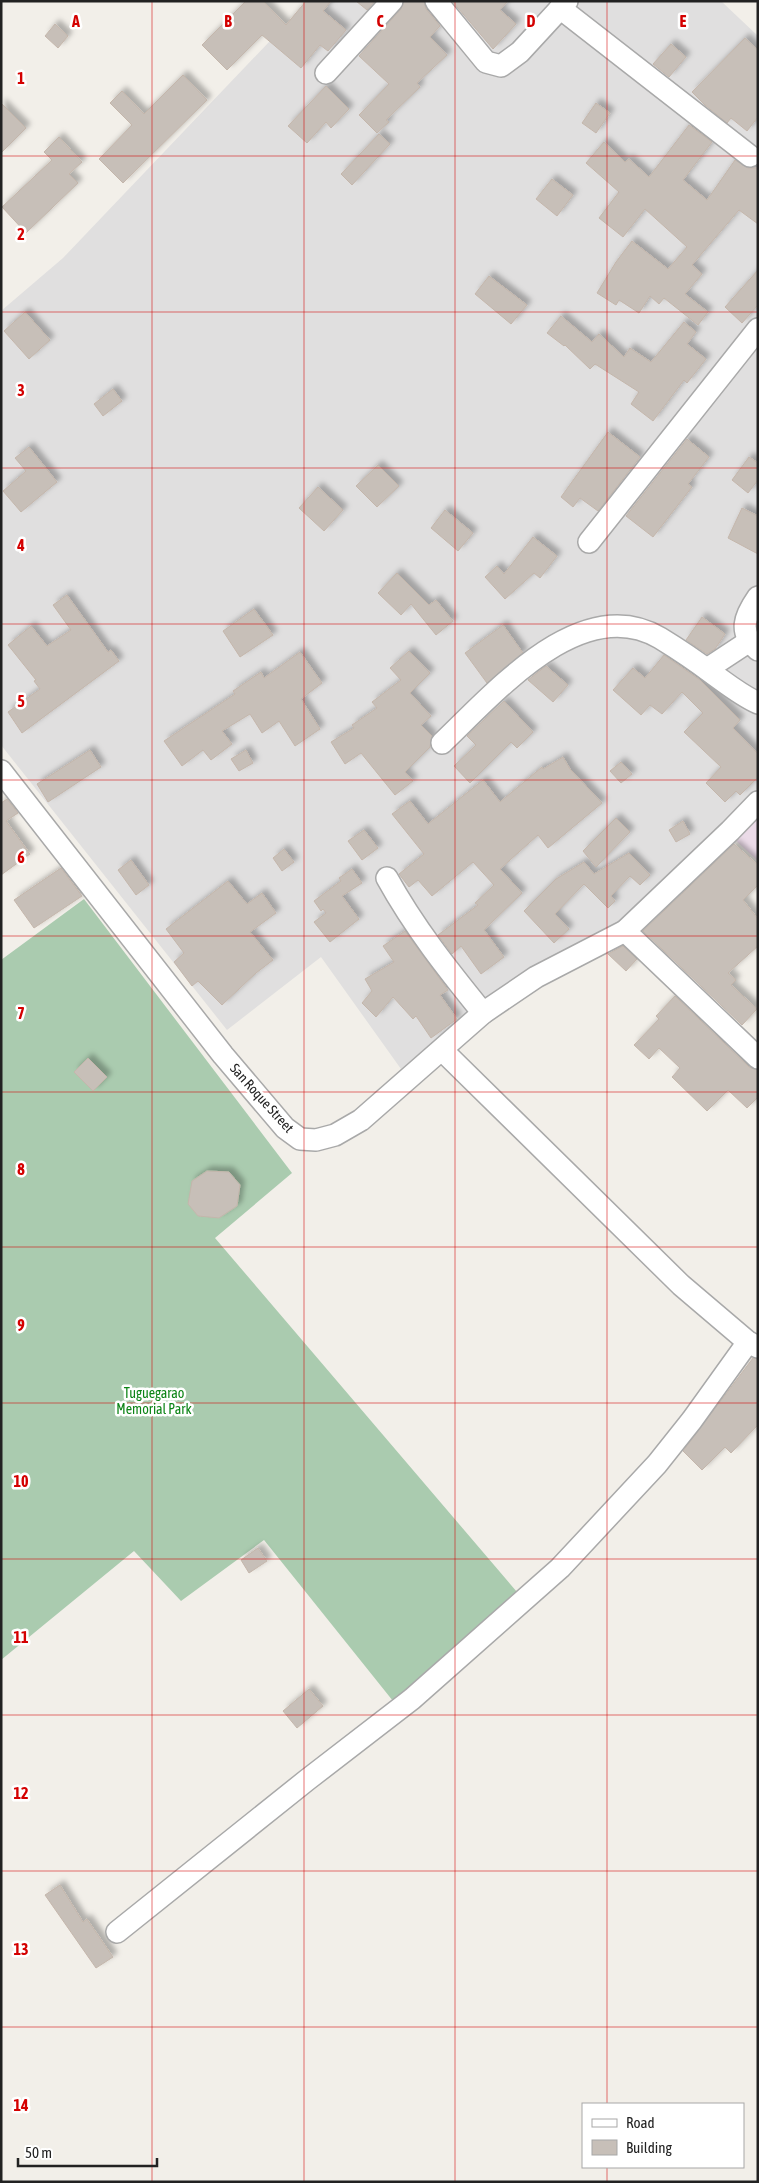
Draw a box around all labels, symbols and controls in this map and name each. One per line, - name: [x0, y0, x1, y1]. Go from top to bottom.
- text: A: [71, 12, 80, 30]
- text: B: [224, 12, 232, 30]
- text: C: [376, 12, 384, 30]
- text: D: [527, 12, 536, 30]
- text: E: [680, 12, 687, 30]
- text: 1: [17, 69, 25, 87]
- text: 2: [17, 225, 25, 243]
- text: 3: [17, 381, 25, 399]
- text: 4: [16, 536, 25, 554]
- text: 5: [17, 692, 25, 710]
- text: 6: [17, 848, 25, 866]
- text: 7: [17, 1004, 25, 1022]
- street label: San Roque Street: [227, 1060, 297, 1136]
- text: 8: [17, 1160, 25, 1178]
- text: 9: [17, 1316, 25, 1334]
- park label: Tuguegarao Memorial Park: [116, 1385, 192, 1417]
- text: 10: [13, 1472, 29, 1490]
- text: 11: [13, 1628, 29, 1646]
- text: 12: [13, 1784, 29, 1802]
- text: 13: [13, 1940, 29, 1958]
- text: 14: [13, 2096, 29, 2114]
- legend: [582, 2103, 744, 2168]
- text: Road: [626, 2114, 655, 2131]
- scale bar: [18, 2136, 156, 2168]
- text: Building: [626, 2139, 672, 2156]
- text: 50 m: [25, 2144, 52, 2161]

